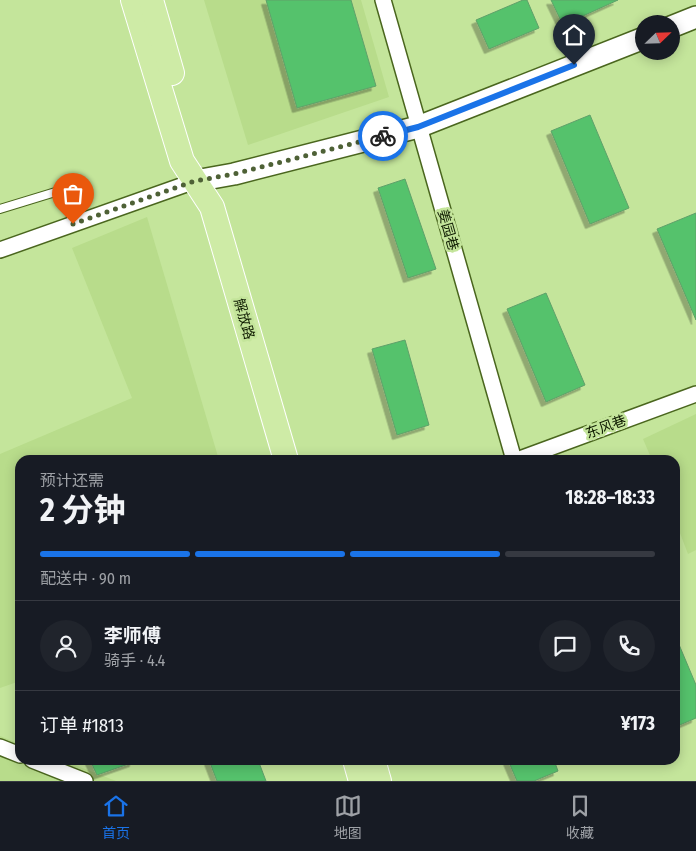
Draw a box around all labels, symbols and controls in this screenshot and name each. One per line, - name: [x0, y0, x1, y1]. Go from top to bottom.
- pin: [553, 14, 595, 65]
- north arrow: [635, 15, 680, 60]
- map controls: [635, 15, 680, 60]
- icon: home: [560, 21, 588, 49]
- courier: [358, 111, 408, 161]
- icon: bike: [369, 122, 397, 150]
- pin: [52, 173, 94, 224]
- icon: bag: [59, 180, 87, 208]
- street label: 姜园巷: [434, 207, 462, 253]
- street label: 解放路: [230, 296, 258, 342]
- street label: 东风巷: [583, 412, 629, 442]
- text: 预计还需: [40, 471, 104, 490]
- text: 18:28–18:33: [565, 486, 655, 509]
- text: 2 分钟: [40, 491, 125, 529]
- text: 配送中 · 90 m: [40, 569, 131, 588]
- button: person: [40, 620, 92, 672]
- button: chat: [539, 620, 591, 672]
- button: phone: [603, 620, 655, 672]
- text: 李师傅: [104, 624, 161, 647]
- text: 骑手 · 4.4: [104, 651, 165, 670]
- text: ¥173: [621, 712, 655, 735]
- text: 订单 #1813: [40, 714, 124, 737]
- tab: 首页: [102, 792, 130, 842]
- tab: 地图: [334, 792, 362, 842]
- tab: 收藏: [566, 792, 594, 842]

